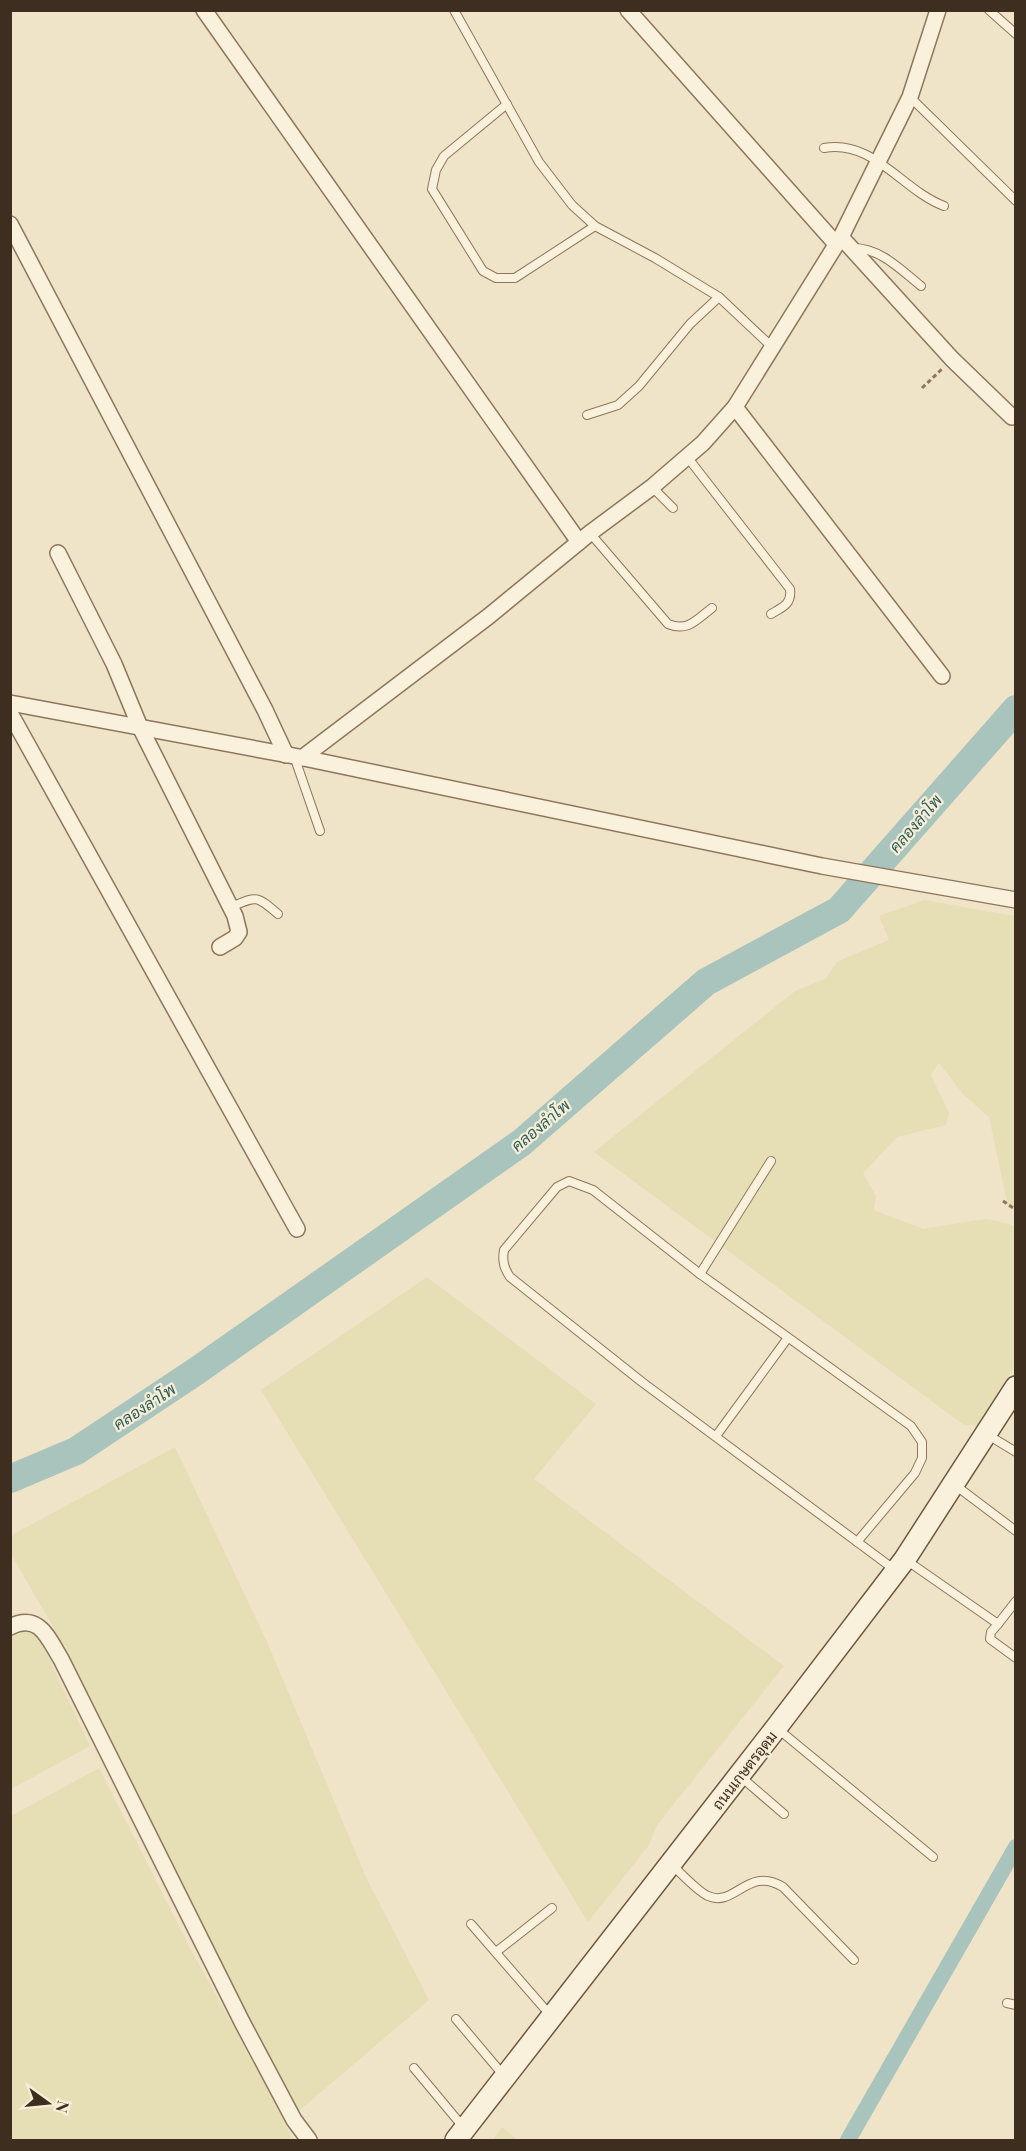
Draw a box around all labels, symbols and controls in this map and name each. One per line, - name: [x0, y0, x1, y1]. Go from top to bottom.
- water label: คลองลำโพ: [884, 789, 946, 856]
- water label: คลองลำโพ: [506, 1094, 574, 1156]
- water label: คลองลำโพ: [109, 1378, 180, 1434]
- street label: ถนนเกษตรอุดม: [707, 1727, 783, 1815]
- north arrow: [18, 2073, 78, 2133]
- text: N: [51, 2099, 75, 2116]

